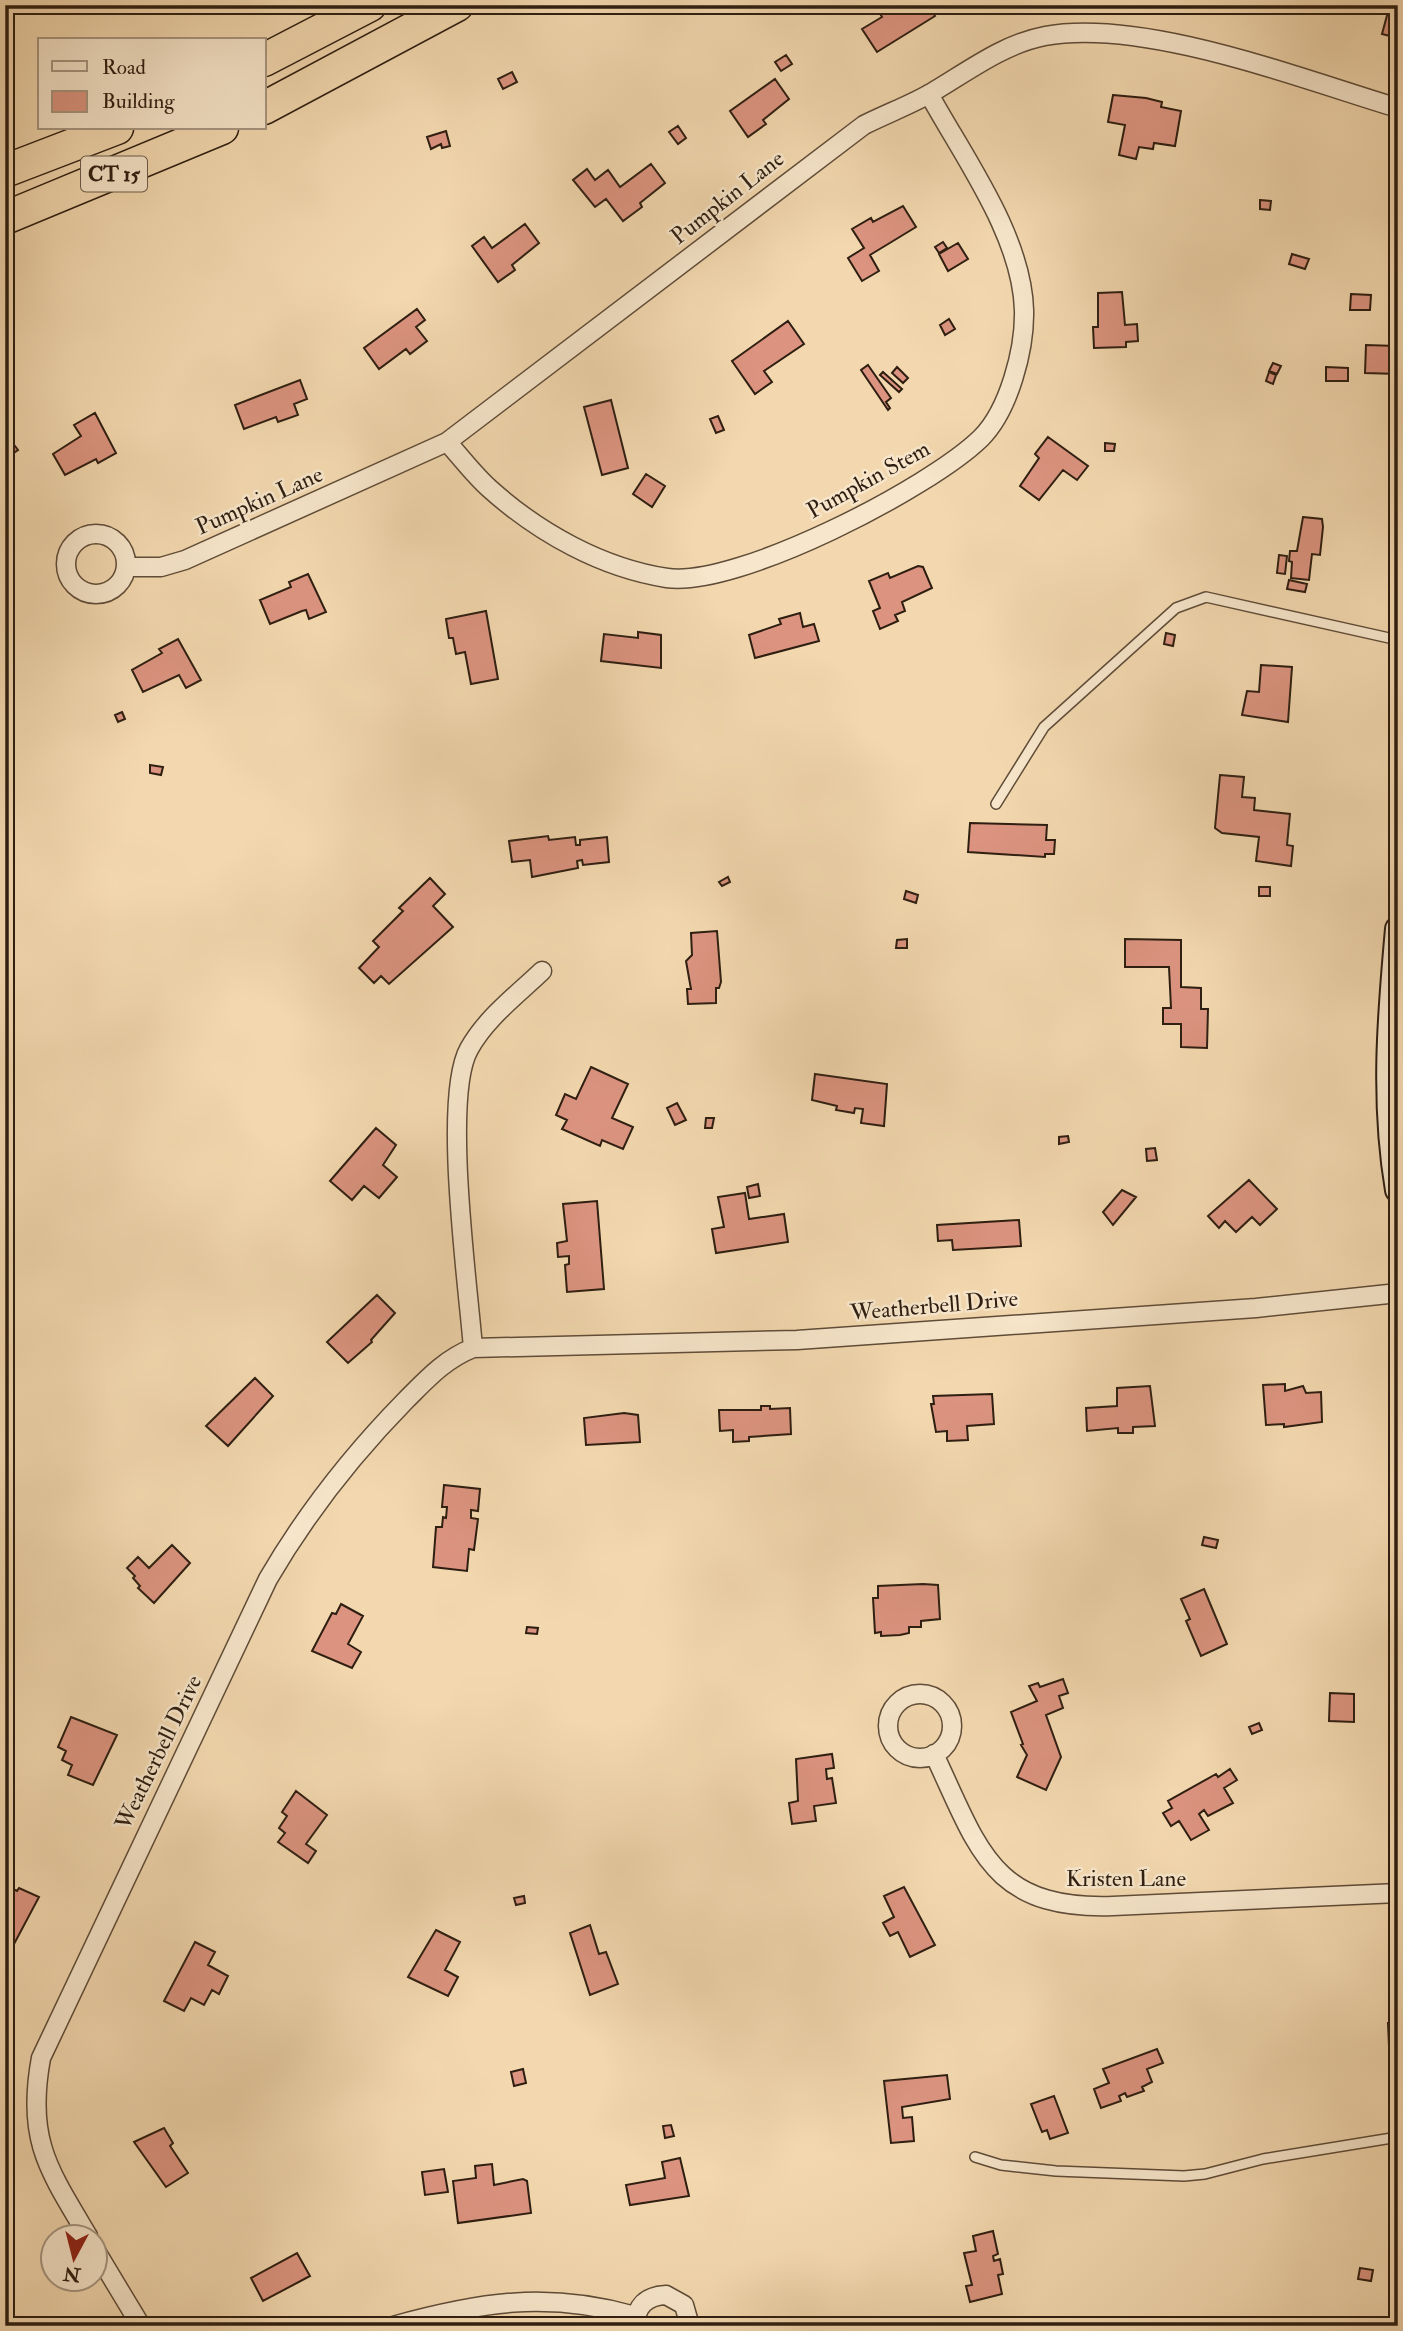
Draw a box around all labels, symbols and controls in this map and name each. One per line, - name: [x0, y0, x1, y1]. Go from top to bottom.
- legend: [38, 38, 266, 130]
- text: Road: [102, 54, 147, 81]
- text: Building: [102, 88, 175, 115]
- street label: Pumpkin Lane: [665, 144, 791, 251]
- road number: CT 15: [81, 156, 147, 192]
- street label: Pumpkin Stem: [802, 434, 935, 526]
- street label: Pumpkin Lane: [191, 459, 328, 542]
- street label: Weatherbell Drive: [848, 1284, 1020, 1327]
- street label: Weatherbell Drive: [108, 1670, 209, 1835]
- street label: Kristen Lane: [1066, 1864, 1186, 1893]
- north arrow: [38, 2222, 108, 2292]
- text: N: [61, 2261, 83, 2287]

